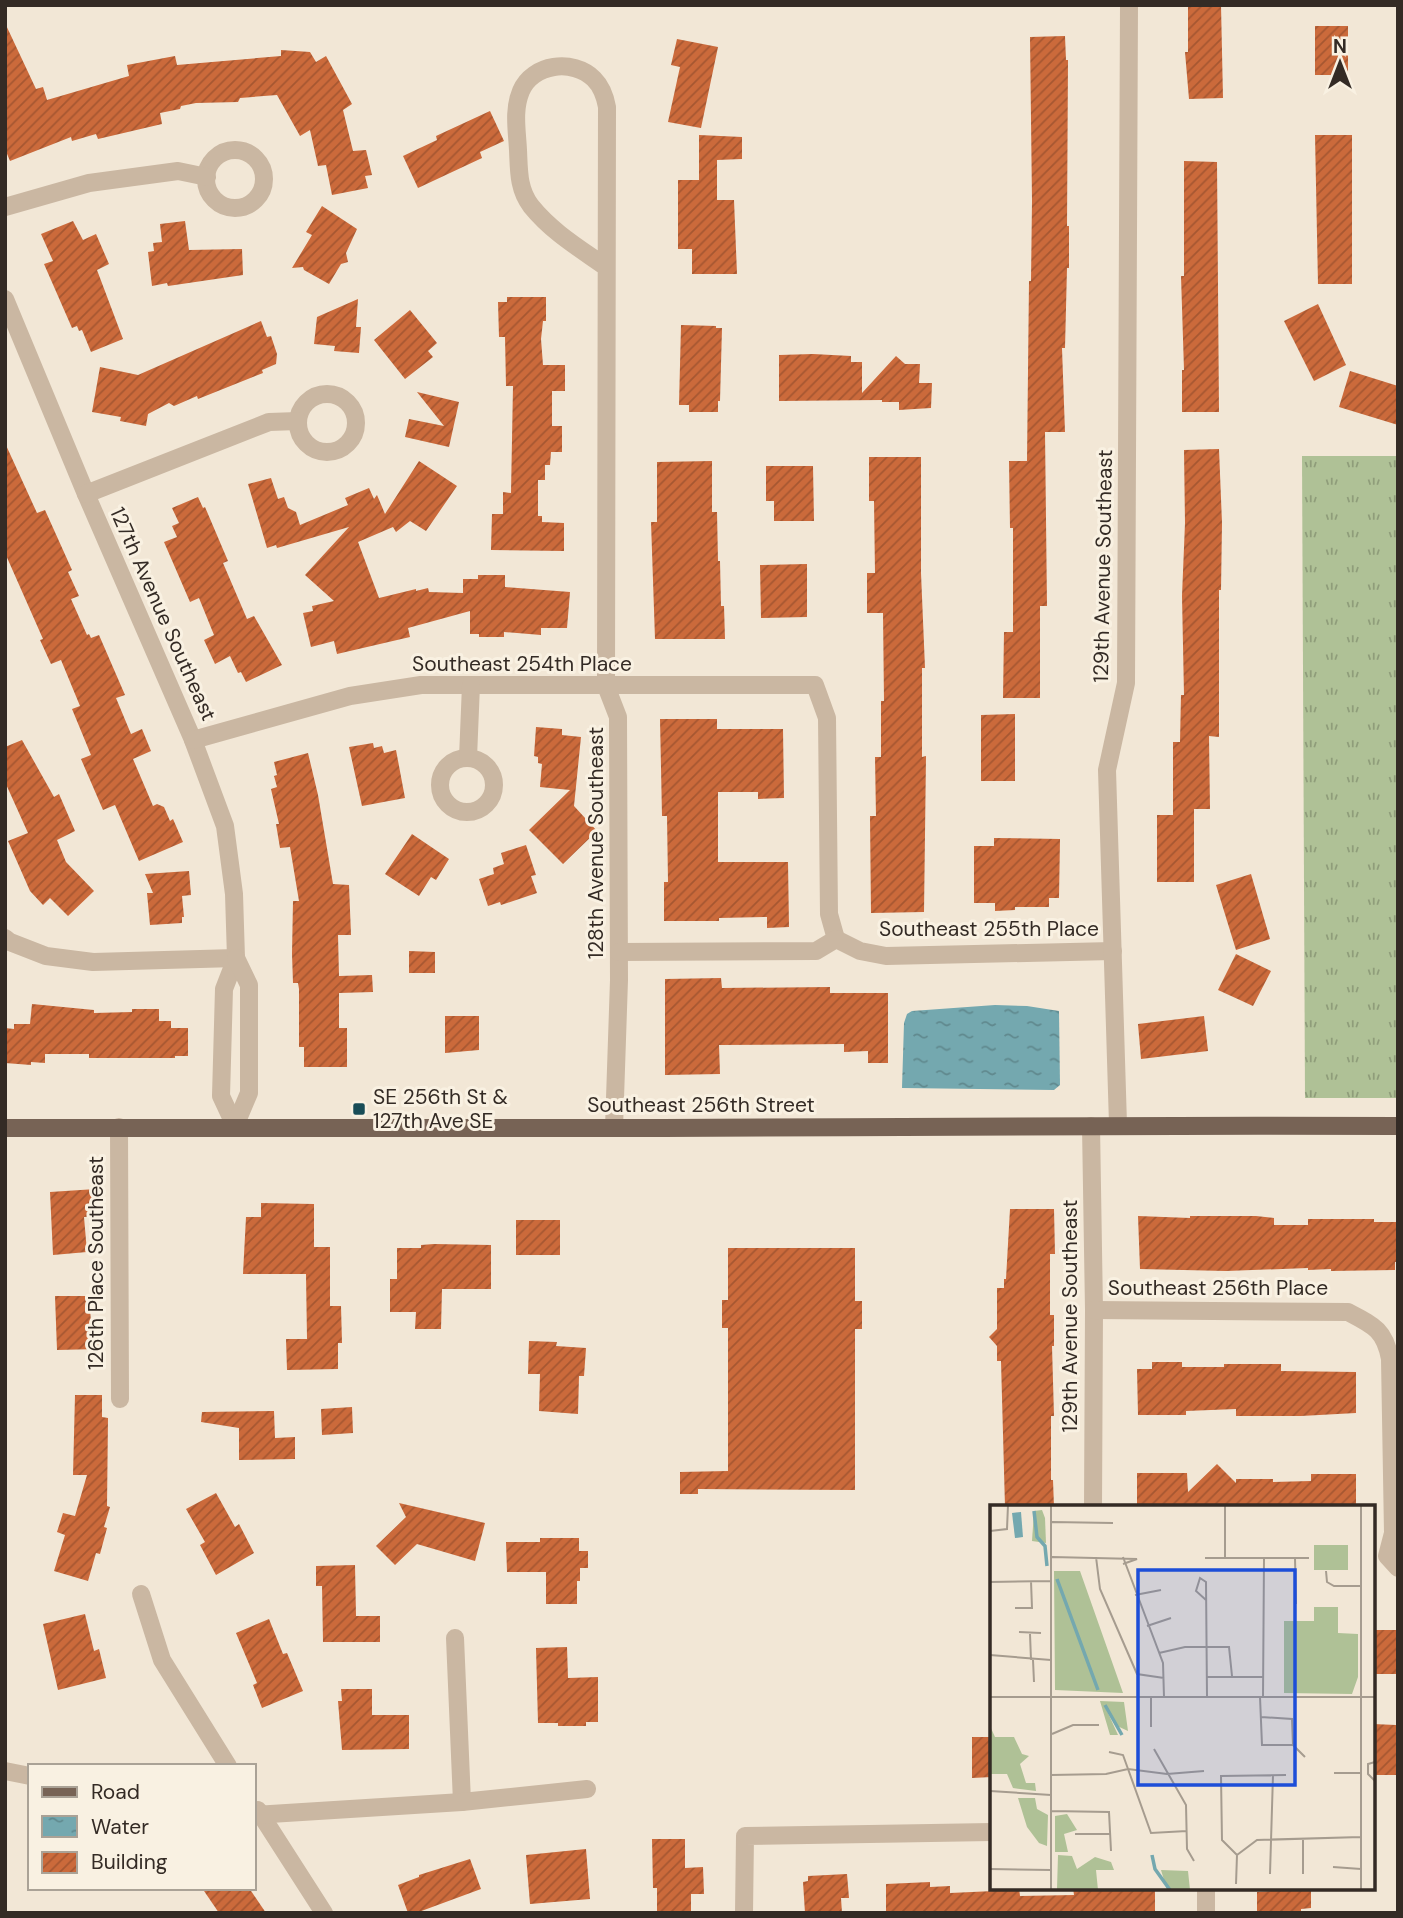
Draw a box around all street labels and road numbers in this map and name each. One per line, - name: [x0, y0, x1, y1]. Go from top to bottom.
- street label: 129th Avenue Southeast: [1087, 449, 1119, 683]
- street label: 127th Avenue Southeast: [103, 503, 223, 725]
- street label: Southeast 254th Place: [412, 650, 632, 678]
- street label: 128th Avenue Southeast: [582, 727, 610, 959]
- street label: Southeast 255th Place: [879, 915, 1099, 943]
- street label: Southeast 256th Street: [587, 1091, 815, 1119]
- street label: 126th Place Southeast: [82, 1156, 110, 1370]
- street label: 129th Avenue Southeast: [1056, 1199, 1084, 1433]
- street label: Southeast 256th Place: [1108, 1274, 1328, 1302]

